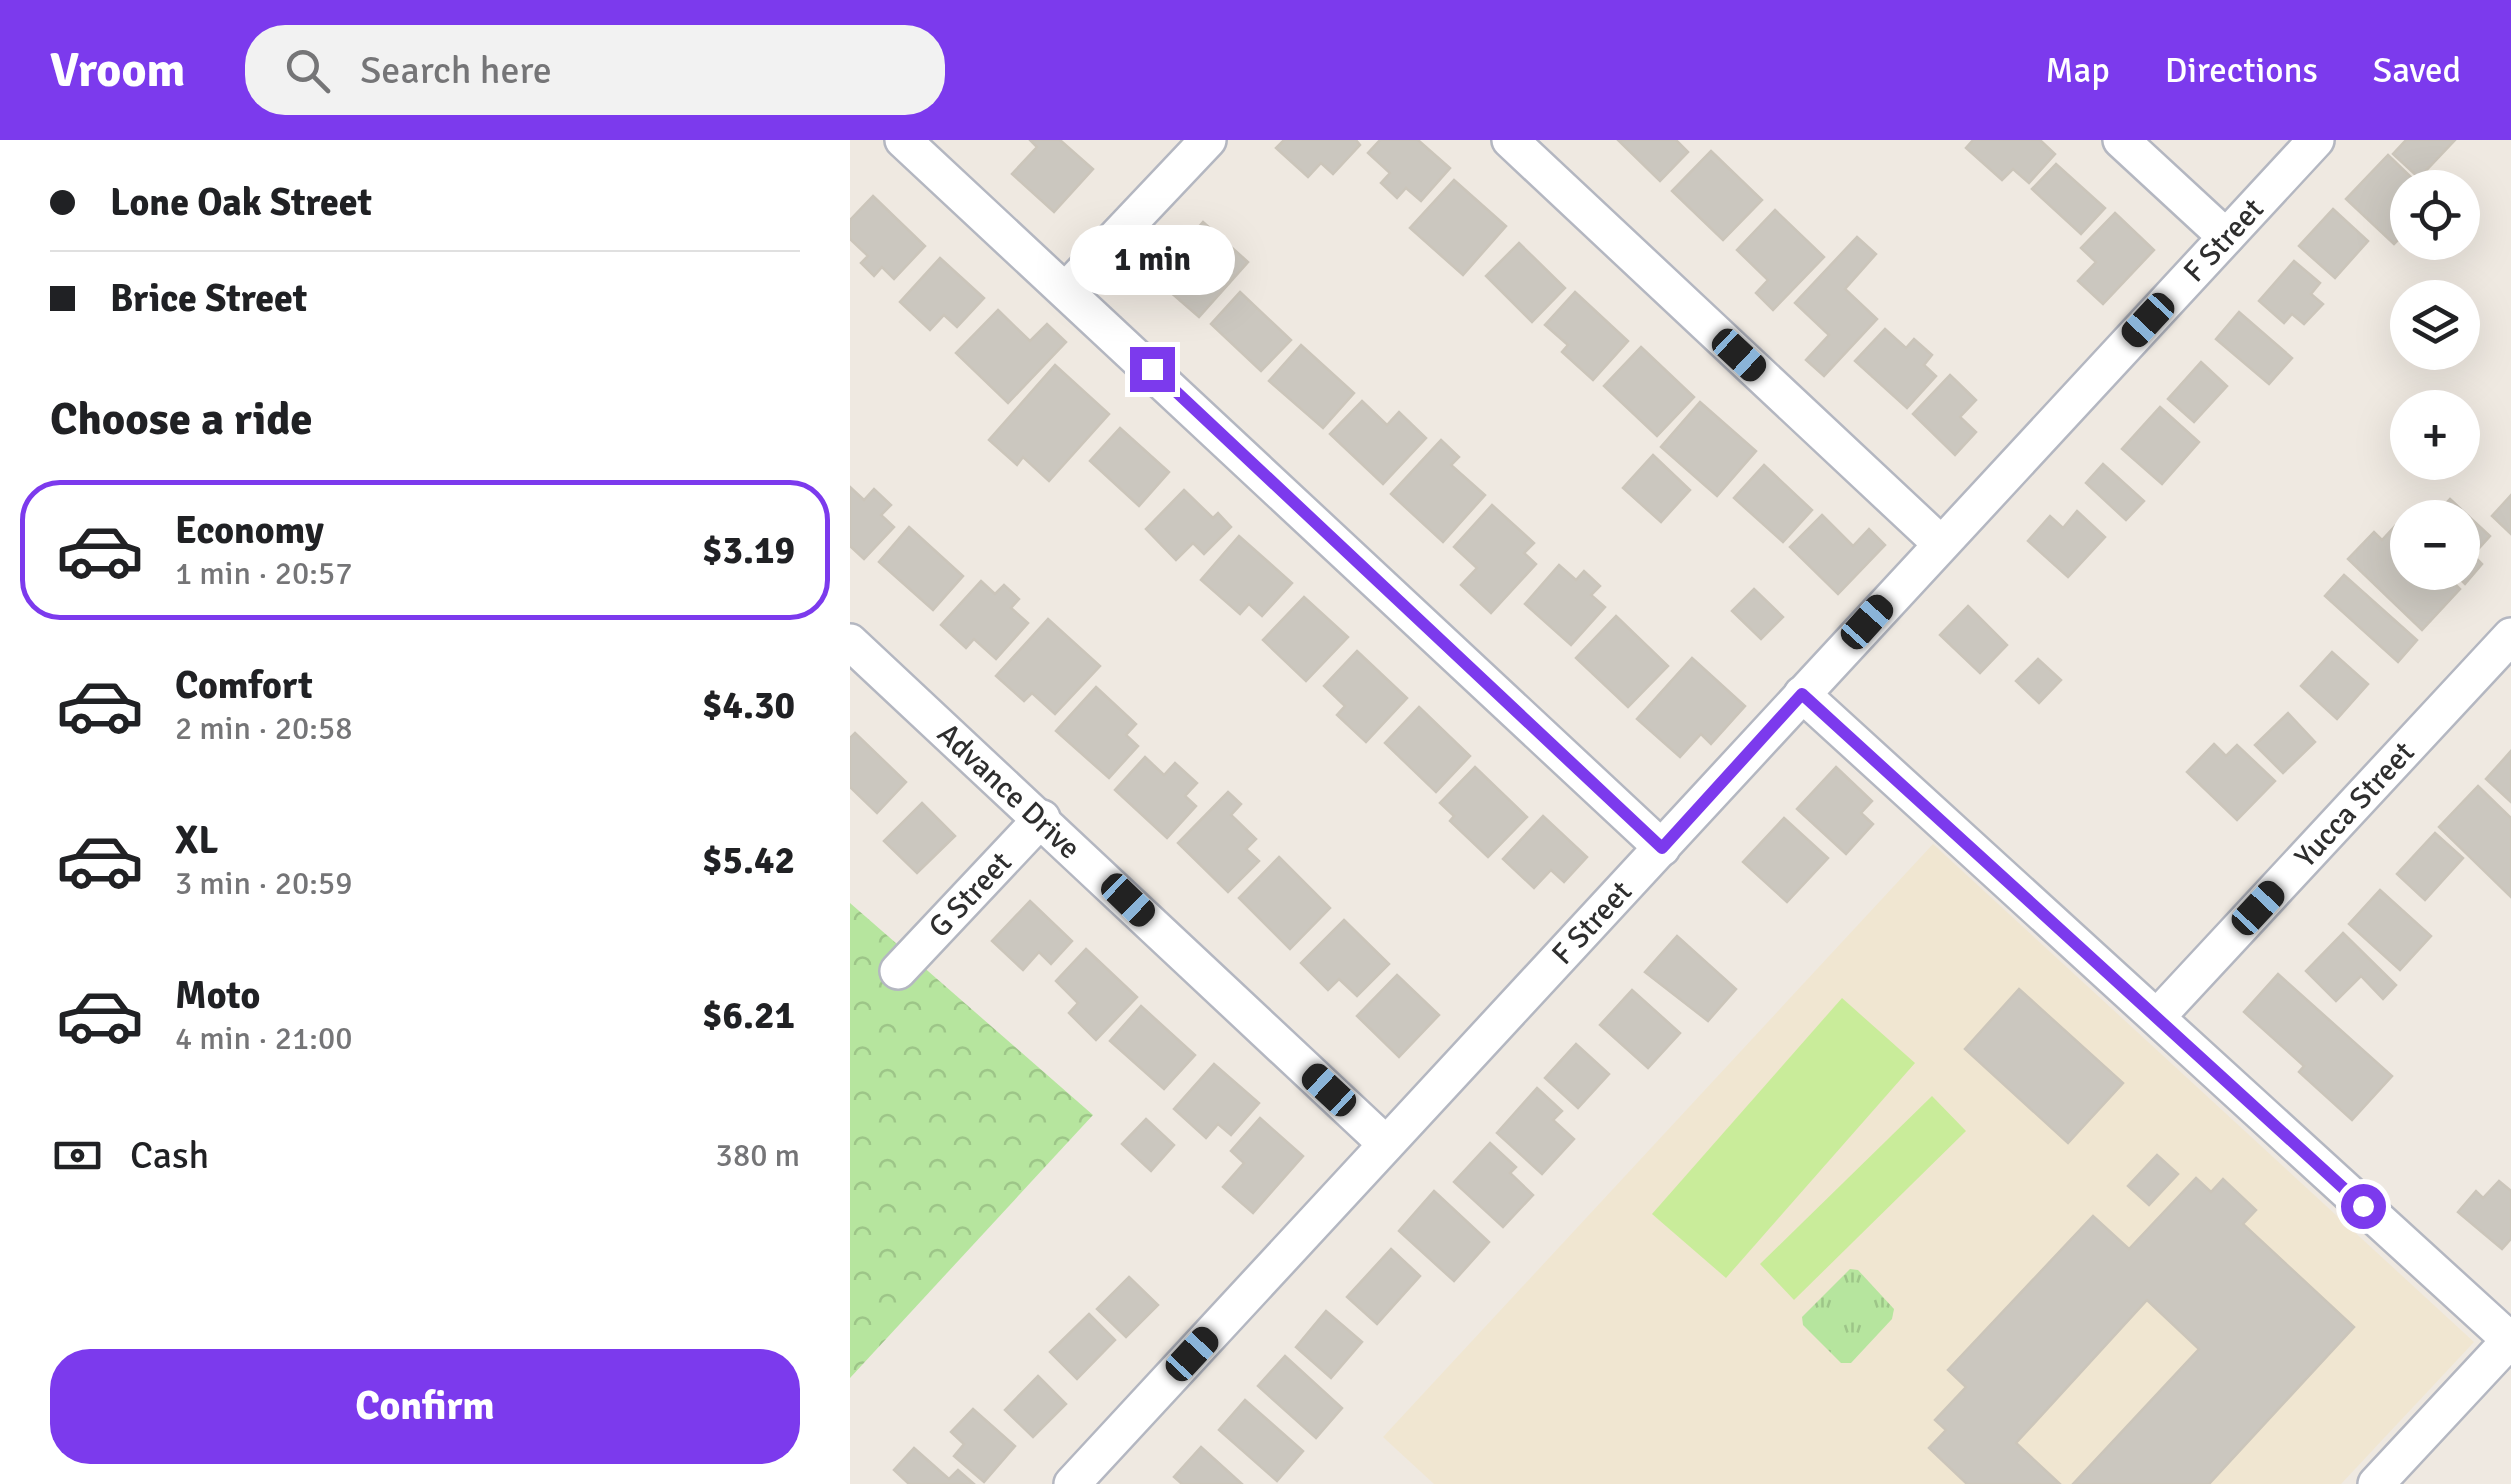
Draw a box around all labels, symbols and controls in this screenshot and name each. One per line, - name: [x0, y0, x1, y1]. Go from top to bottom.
- search box: [245, 25, 945, 115]
- text: Vroom: [50, 41, 185, 100]
- icon: search: [280, 43, 335, 98]
- text: Search here: [360, 47, 552, 94]
- text: Map: [2045, 49, 2110, 92]
- text: Directions: [2165, 49, 2318, 92]
- text: Saved: [2373, 49, 2461, 92]
- map controls: [2390, 170, 2480, 590]
- button: locate: [2390, 170, 2480, 260]
- text: Lone Oak Street: [110, 179, 372, 226]
- street label: F Street: [2176, 191, 2271, 290]
- callout: 1 min: [1070, 224, 1234, 294]
- text: 1 min: [1114, 240, 1191, 279]
- text: Brice Street: [110, 275, 307, 322]
- button: layers: [2390, 280, 2480, 370]
- car: [2117, 288, 2179, 352]
- car: [1707, 324, 1771, 386]
- route end: [1130, 347, 1175, 392]
- button: +: [2390, 390, 2480, 480]
- text: Choose a ride: [50, 392, 313, 447]
- button: −: [2390, 500, 2480, 590]
- icon: car: [55, 505, 145, 595]
- text: Economy: [175, 507, 324, 554]
- text: $3.19: [702, 527, 795, 574]
- text: 1 min · 20:57: [175, 554, 353, 593]
- car: [1836, 590, 1898, 654]
- icon: car: [55, 660, 145, 750]
- text: Comfort: [175, 662, 313, 709]
- text: $4.30: [702, 682, 795, 729]
- text: 2 min · 20:58: [175, 709, 353, 748]
- street label: Advance Drive: [930, 716, 1088, 867]
- street label: Yucca Street: [2287, 734, 2422, 875]
- icon: car: [55, 815, 145, 905]
- text: XL: [175, 817, 218, 864]
- text: $5.42: [702, 837, 795, 884]
- street label: G Street: [921, 844, 1019, 945]
- text: 3 min · 20:59: [175, 864, 353, 903]
- car: [1096, 868, 1160, 932]
- street label: F Street: [1544, 873, 1640, 972]
- car: [2227, 876, 2289, 940]
- icon: car: [55, 970, 145, 1060]
- text: Moto: [175, 972, 260, 1019]
- text: $6.21: [702, 992, 795, 1039]
- text: 4 min · 21:00: [175, 1019, 353, 1058]
- car: [1297, 1059, 1361, 1121]
- icon: cash: [50, 1128, 105, 1183]
- text: Cash: [130, 1132, 209, 1179]
- text: 380 m: [716, 1136, 800, 1175]
- route start: [2341, 1184, 2386, 1229]
- car: [1161, 1322, 1223, 1386]
- button: Confirm: [50, 1349, 800, 1464]

